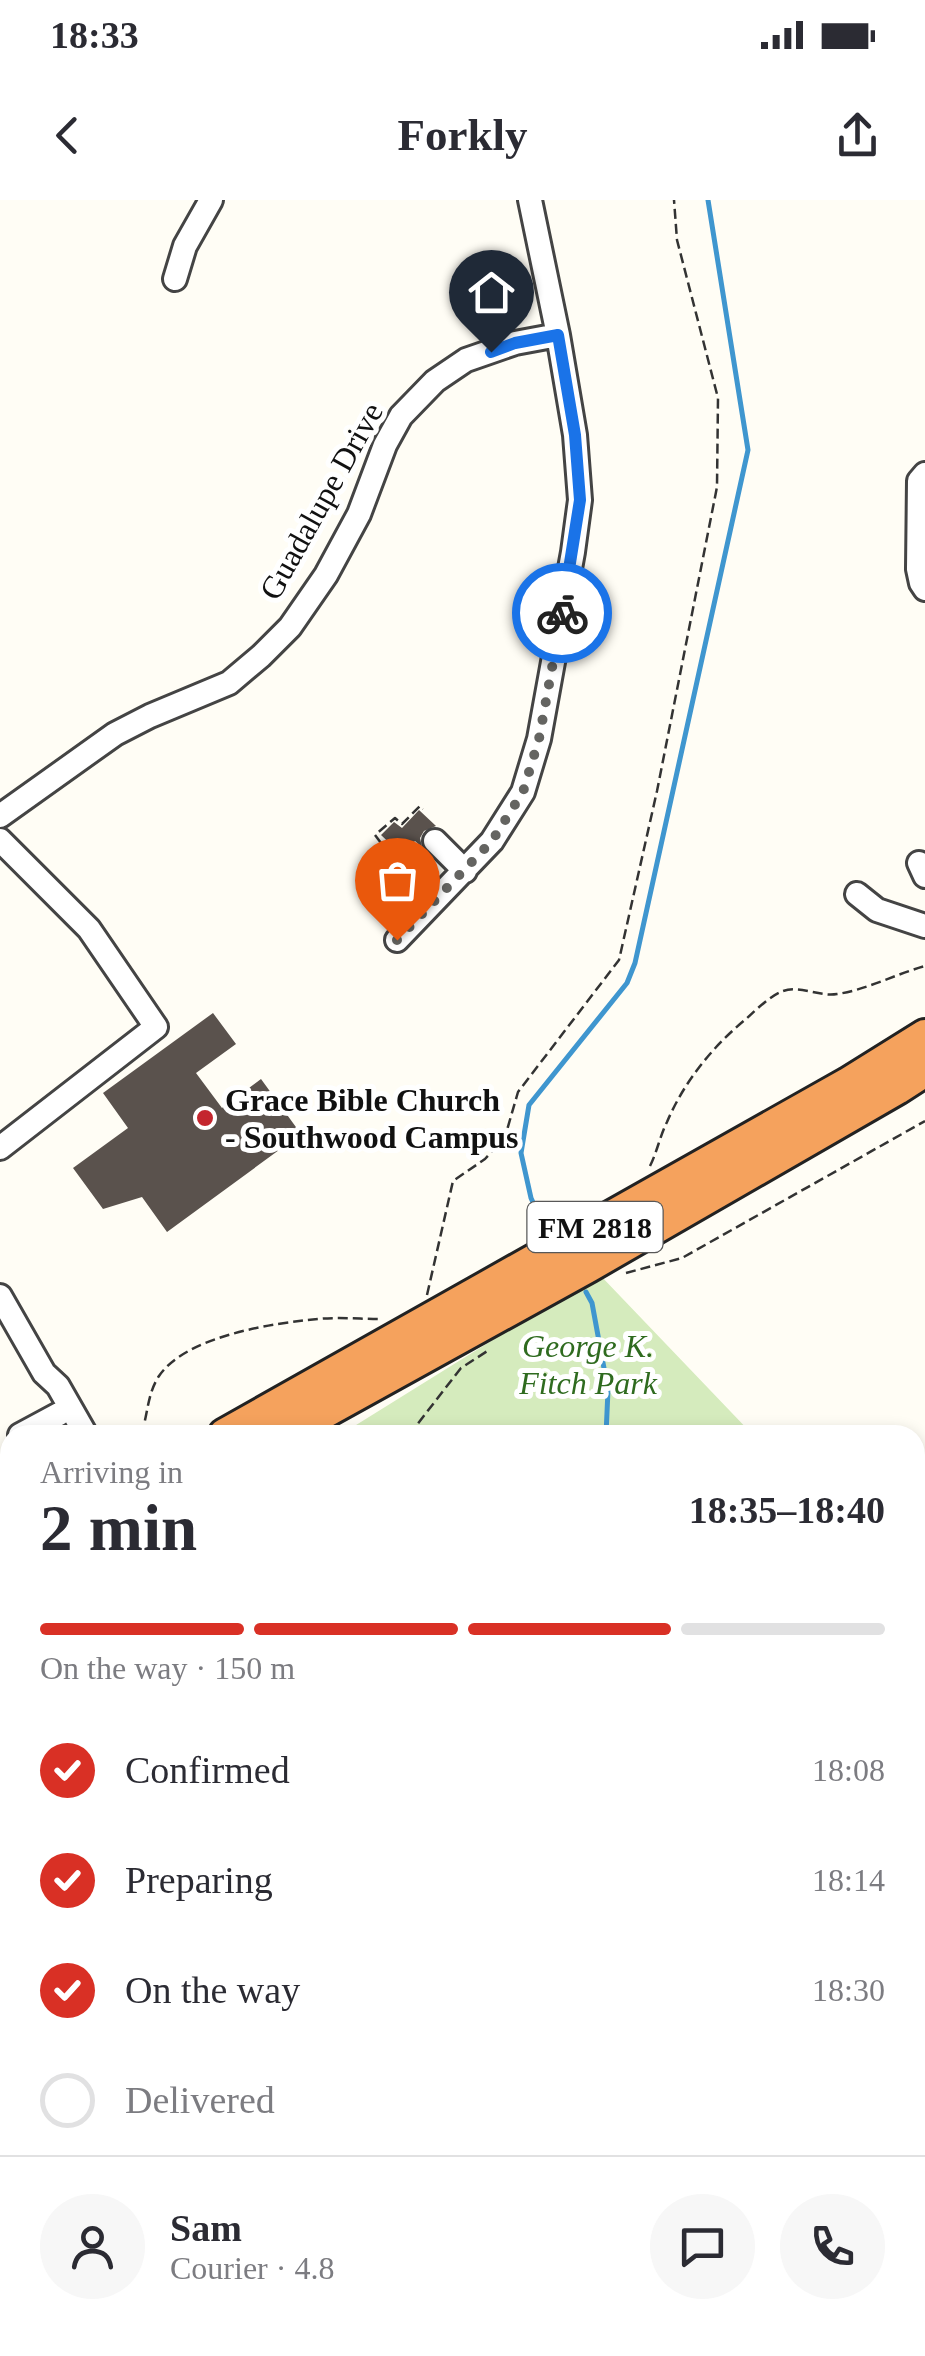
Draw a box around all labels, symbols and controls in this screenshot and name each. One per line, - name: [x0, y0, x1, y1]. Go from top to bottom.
- text: 18:33: [50, 14, 139, 56]
- icon: back: [40, 108, 95, 163]
- icon: share: [830, 108, 885, 163]
- text: Forkly: [398, 110, 528, 160]
- pin: [449, 250, 534, 353]
- icon: home: [464, 265, 519, 320]
- street label: Guadalupe Drive: [252, 396, 390, 606]
- courier: [512, 563, 612, 663]
- icon: bike: [535, 586, 590, 641]
- pin: [355, 838, 440, 941]
- icon: bag: [370, 853, 425, 908]
- place label: Grace Bible Church - Southwood Campus: [225, 1082, 518, 1155]
- marker: Grace Bible Church - Southwood Campus: [194, 1107, 216, 1129]
- road number: FM 2818: [528, 1202, 662, 1252]
- park label: George K. Fitch Park: [518, 1328, 658, 1401]
- text: Arriving in: [40, 1454, 183, 1490]
- text: 18:35–18:40: [689, 1489, 885, 1531]
- text: 2 min: [40, 1492, 197, 1564]
- text: On the way · 150 m: [40, 1650, 295, 1686]
- icon: check: [40, 1743, 95, 1798]
- text: Confirmed: [125, 1749, 290, 1791]
- text: 18:08: [812, 1752, 885, 1788]
- icon: check: [40, 1853, 95, 1908]
- text: Preparing: [125, 1859, 273, 1901]
- text: 18:14: [812, 1862, 885, 1898]
- icon: check: [40, 1963, 95, 2018]
- text: On the way: [125, 1969, 300, 2011]
- text: 18:30: [812, 1972, 885, 2008]
- text: Delivered: [125, 2079, 275, 2121]
- button: person: [40, 2194, 145, 2299]
- button: chat: [650, 2194, 755, 2299]
- button: phone: [780, 2194, 885, 2299]
- text: Sam: [170, 2207, 242, 2249]
- text: Courier · 4.8: [170, 2250, 334, 2286]

